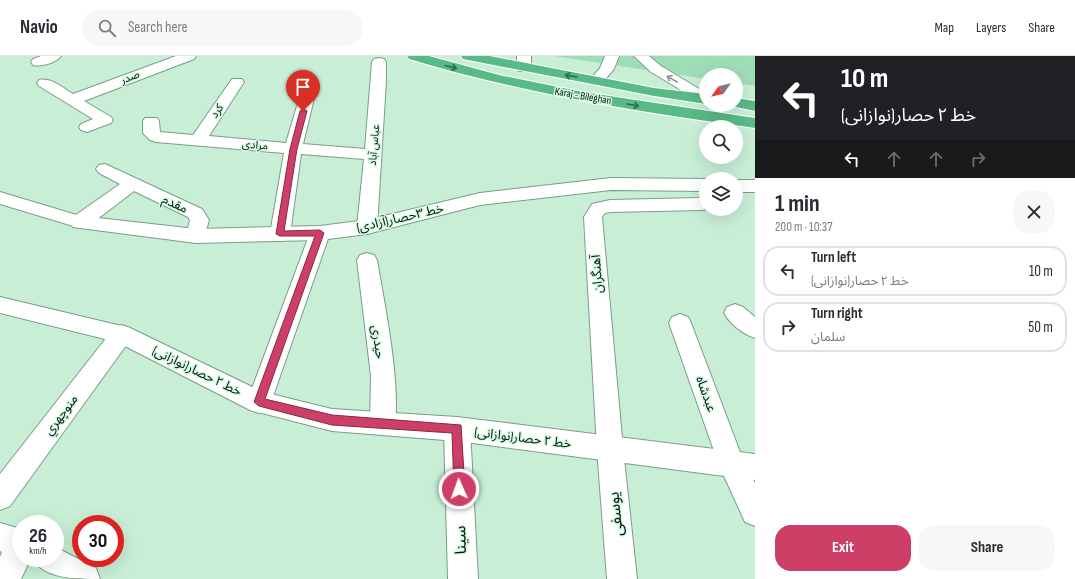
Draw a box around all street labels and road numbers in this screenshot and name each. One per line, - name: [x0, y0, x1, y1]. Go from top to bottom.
- street label: صدر: [117, 67, 142, 87]
- street label: Karaj - Bileghan: [554, 85, 613, 107]
- street label: کرد: [208, 101, 227, 120]
- street label: عباس آباد: [366, 123, 382, 166]
- street label: مرادی: [241, 137, 269, 153]
- street label: مقدم: [159, 191, 191, 218]
- street label: خط ۳حصار(آزادی): [355, 200, 445, 236]
- street label: آهنگران: [588, 253, 606, 294]
- street label: حیدری: [368, 324, 388, 360]
- street label: خط ۲ حصار(نوازانی): [150, 342, 245, 400]
- street label: عبدشاه: [692, 374, 720, 415]
- street label: منوچهري: [41, 391, 83, 440]
- street label: خط ۲ حصار(نوازانی): [474, 424, 573, 452]
- street label: یوسفی: [604, 491, 628, 537]
- street label: سینا: [451, 525, 471, 555]

